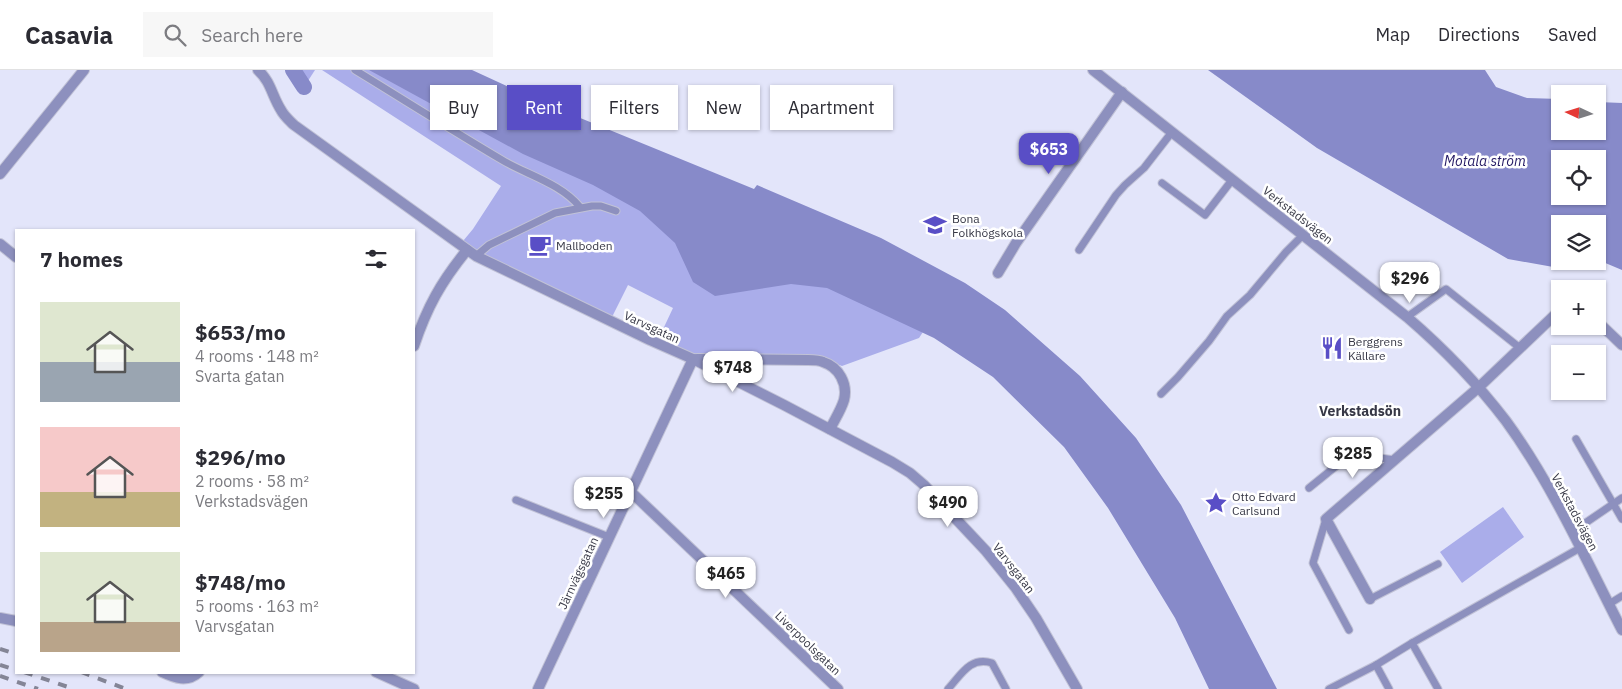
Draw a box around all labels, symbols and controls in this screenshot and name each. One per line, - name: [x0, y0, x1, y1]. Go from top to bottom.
- search box: [143, 12, 493, 57]
- text: Casavia: [25, 19, 113, 51]
- icon: search: [161, 21, 189, 49]
- text: Search here: [201, 23, 303, 47]
- text: Map: [1375, 23, 1410, 46]
- text: Directions: [1438, 23, 1520, 46]
- text: Saved: [1548, 23, 1597, 46]
- chip: Buy: [430, 85, 497, 130]
- chip: Rent: [507, 85, 581, 130]
- chip: Filters: [591, 85, 678, 130]
- chip: New: [688, 85, 760, 130]
- chip: Apartment: [770, 85, 893, 130]
- north arrow: [1551, 85, 1606, 140]
- map controls: [1551, 85, 1606, 400]
- pin: $653: [1019, 132, 1079, 175]
- text: $653: [1030, 139, 1068, 159]
- button: locate: [1551, 150, 1606, 205]
- water label: Motala ström: [1444, 152, 1526, 170]
- street label: Verkstadsvägen: [1260, 183, 1336, 247]
- place label: Bona Folkhögskola: [952, 211, 1024, 240]
- school or university icon: Bona Folkhögskola: [922, 212, 948, 238]
- button: layers: [1551, 215, 1606, 270]
- cafe icon: Mallboden: [527, 232, 553, 258]
- place label: Mallboden: [556, 238, 613, 253]
- text: 7 homes: [40, 245, 123, 273]
- icon: filters: [362, 245, 390, 273]
- pin: $296: [1380, 262, 1440, 304]
- text: $296: [1391, 268, 1429, 288]
- button: +: [1551, 280, 1606, 335]
- street label: Varvsgatan: [622, 308, 682, 346]
- text: $653/mo: [195, 318, 286, 346]
- icon: home: [80, 322, 140, 382]
- place label: Berggrens Källare: [1348, 334, 1403, 363]
- restaurant icon: Berggrens Källare: [1319, 335, 1345, 361]
- button: −: [1551, 345, 1606, 400]
- text: 4 rooms · 148 m²: [195, 346, 319, 366]
- pin: $748: [703, 350, 763, 393]
- text: $748: [714, 357, 752, 377]
- text: Svarta gatan: [195, 366, 285, 386]
- district label: Verkstadsön: [1319, 402, 1401, 420]
- pin: $285: [1323, 436, 1383, 479]
- text: $296/mo: [195, 443, 286, 471]
- text: $285: [1334, 443, 1372, 463]
- icon: home: [80, 447, 140, 507]
- text: 2 rooms · 58 m²: [195, 471, 309, 491]
- street label: Verkstadsvägen: [1548, 471, 1602, 553]
- pin: $255: [574, 476, 634, 519]
- text: $255: [585, 483, 623, 503]
- pin: $490: [918, 486, 978, 528]
- place label: Otto Edvard Carlsund: [1232, 489, 1296, 518]
- place icon: Otto Edvard Carlsund: [1203, 490, 1229, 516]
- text: Verkstadsvägen: [195, 491, 308, 511]
- text: $490: [929, 492, 967, 512]
- street label: Järnvägsgatan: [555, 534, 601, 612]
- street label: Varvsgatan: [990, 540, 1038, 596]
- pin: $465: [696, 556, 756, 599]
- text: $465: [707, 563, 745, 583]
- text: $748/mo: [195, 568, 286, 596]
- icon: home: [80, 572, 140, 632]
- text: 5 rooms · 163 m²: [195, 596, 319, 616]
- street label: Liverpoolsgatan: [772, 608, 844, 678]
- text: Varvsgatan: [195, 616, 275, 636]

